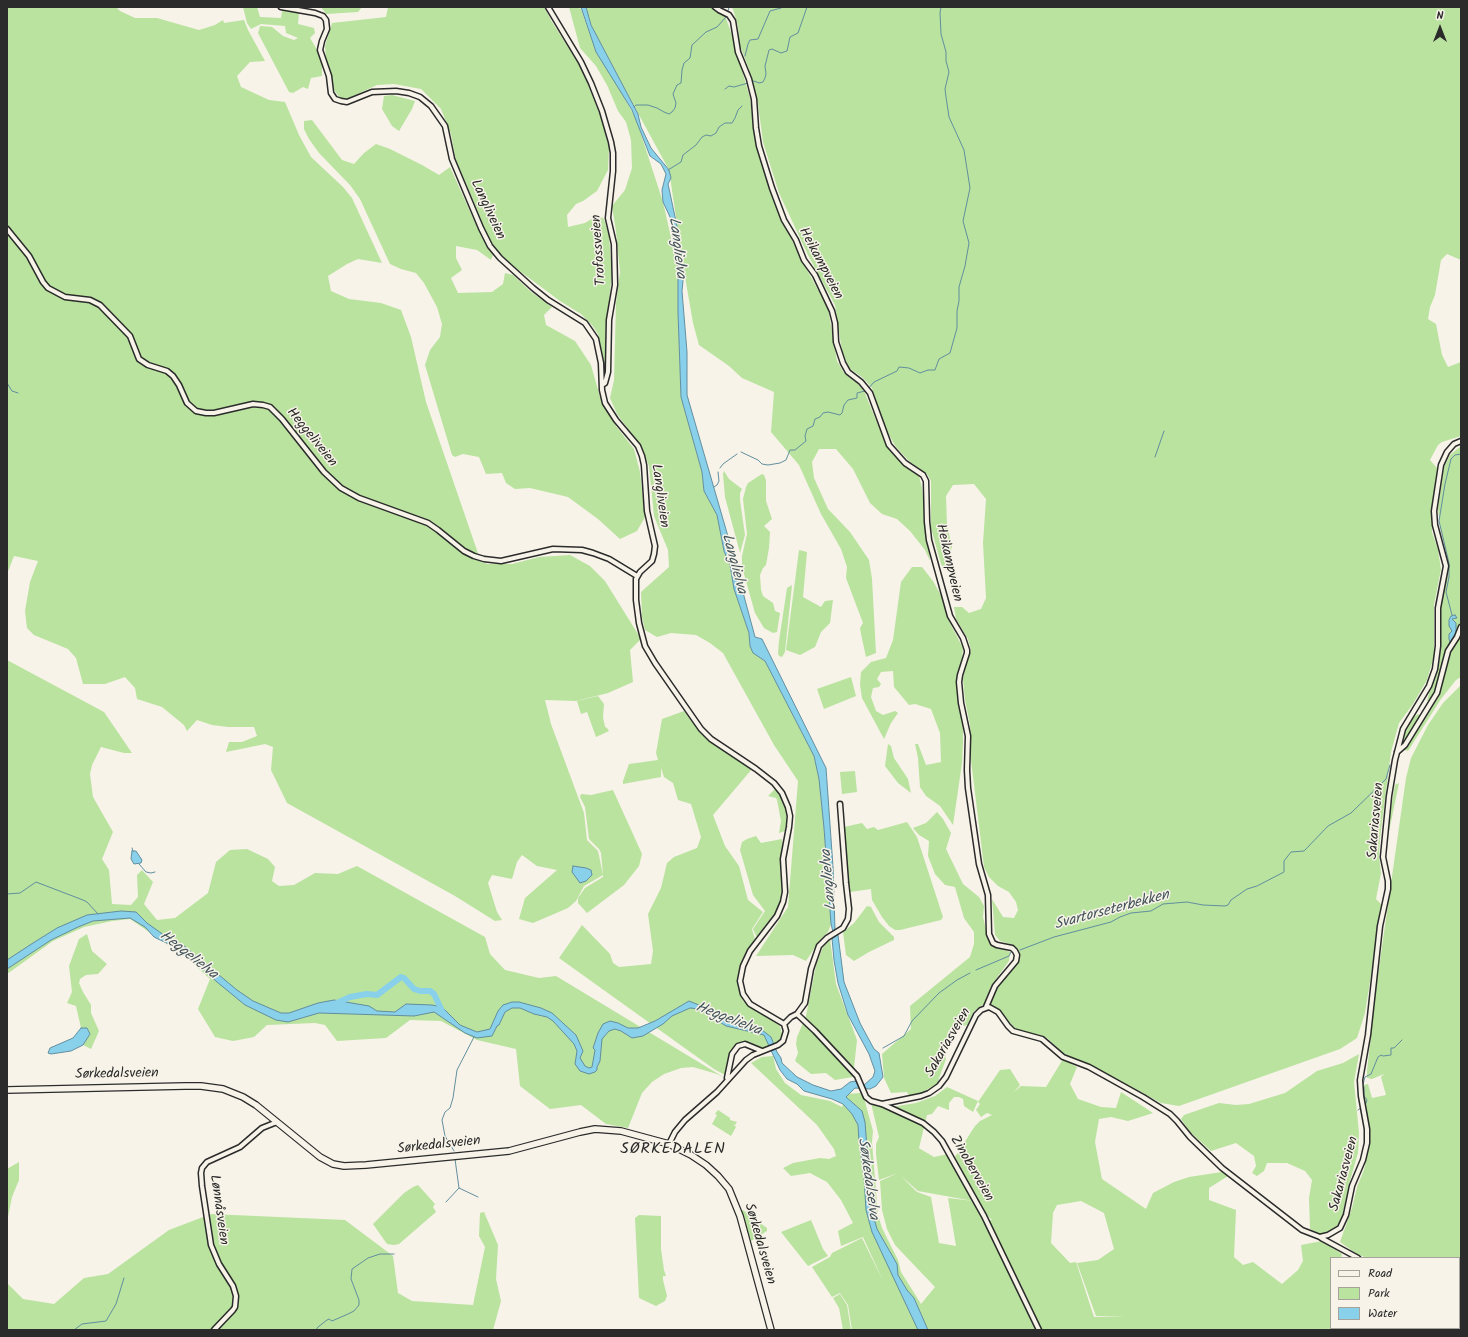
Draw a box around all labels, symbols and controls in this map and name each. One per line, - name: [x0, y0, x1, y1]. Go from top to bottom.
- text: N: [1437, 7, 1443, 25]
- north arrow: [1420, 8, 1460, 48]
- street label: Langliveien: [466, 177, 508, 243]
- street label: Trofossveien: [589, 214, 611, 286]
- water label: Langlielva: [663, 216, 689, 280]
- street label: Heikampveien: [794, 225, 846, 303]
- street label: Heggeliveien: [282, 405, 340, 471]
- street label: Langliveien: [646, 463, 672, 529]
- street label: Heikampveien: [931, 522, 965, 604]
- water label: Langlielva: [716, 532, 750, 596]
- street label: Sakariasveien: [1365, 782, 1389, 860]
- water label: Langlielva: [818, 849, 842, 911]
- water label: Svartorseterbekken: [1053, 887, 1171, 935]
- water label: Heggelielva: [155, 928, 221, 984]
- water label: Heggelielva: [693, 999, 763, 1041]
- street label: Sakariasveien: [922, 1005, 976, 1081]
- street label: Sørkedalsveien: [75, 1066, 159, 1084]
- street label: Sørkedalsveien: [397, 1133, 481, 1159]
- street label: Zinoberveien: [945, 1133, 997, 1205]
- street label: Sakariasveien: [1327, 1135, 1363, 1213]
- water label: Sørkedalselva: [852, 1137, 882, 1221]
- district label: SØRKEDALEN: [620, 1140, 726, 1160]
- street label: Lønnåsveien: [205, 1174, 231, 1246]
- street label: Sørkedalsveien: [739, 1202, 779, 1286]
- legend: [1330, 1257, 1460, 1329]
- text: Road: [1368, 1264, 1392, 1283]
- text: Park: [1368, 1284, 1390, 1303]
- text: Water: [1368, 1304, 1397, 1323]

